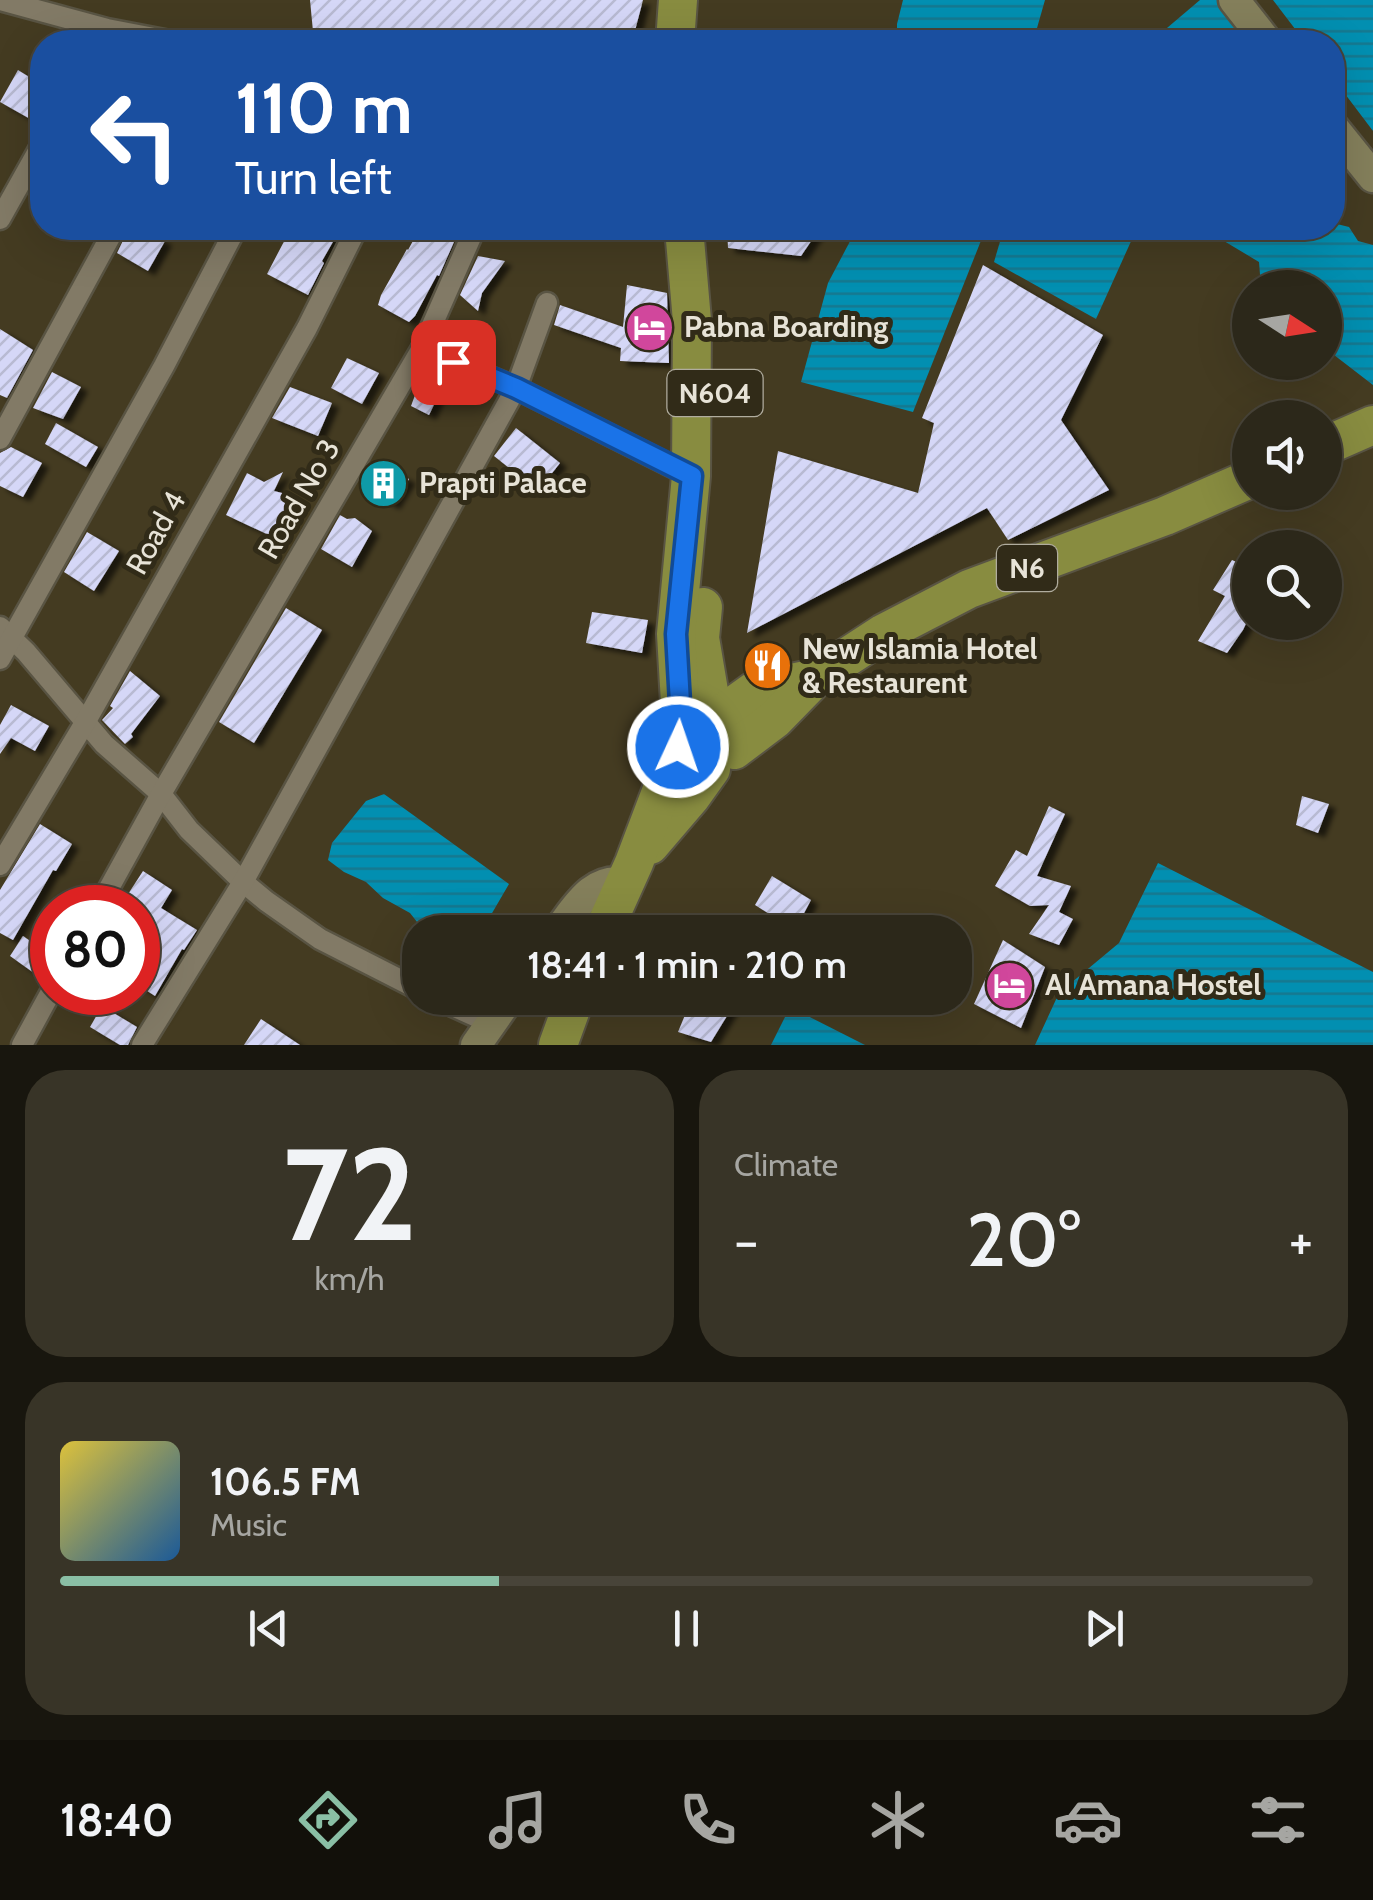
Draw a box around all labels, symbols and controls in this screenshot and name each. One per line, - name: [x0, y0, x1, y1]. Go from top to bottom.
- text: 110 m: [235, 65, 413, 151]
- icon: left: [70, 70, 200, 200]
- text: Turn left: [235, 151, 392, 205]
- north arrow: [1232, 270, 1342, 380]
- map controls: [1232, 270, 1342, 640]
- hotel icon: Pabna Boarding: [623, 301, 675, 353]
- place label: Pabna Boarding: [684, 308, 888, 345]
- pin: [411, 320, 496, 405]
- icon: arrive: [426, 335, 481, 390]
- road number: N604: [668, 370, 762, 416]
- button: sound: [1232, 400, 1342, 510]
- street label: Road No 3: [250, 432, 348, 565]
- building icon: Prapti Palace: [358, 457, 410, 509]
- place label: Prapti Palace: [419, 464, 587, 501]
- street label: Road 4: [118, 485, 193, 581]
- button: search: [1232, 530, 1342, 640]
- road number: N6: [997, 545, 1057, 591]
- place label: New Islamia Hotel & Restaurent: [802, 630, 1038, 701]
- restaurant icon: New Islamia Hotel & Restaurent: [741, 640, 793, 692]
- position arrow: [626, 695, 730, 799]
- speed limit sign: 80: [30, 885, 160, 1015]
- text: 18:41 · 1 min · 210 m: [527, 941, 847, 988]
- hotel icon: Al Amana Hostel: [984, 959, 1036, 1011]
- place label: Al Amana Hostel: [1045, 966, 1261, 1003]
- text: 72: [282, 1115, 417, 1273]
- text: Climate: [734, 1145, 838, 1184]
- text: 20°: [967, 1194, 1080, 1285]
- text: −: [734, 1207, 758, 1274]
- text: +: [1289, 1207, 1313, 1274]
- text: km/h: [314, 1259, 385, 1298]
- text: 106.5 FM: [210, 1458, 361, 1505]
- text: Music: [210, 1505, 287, 1544]
- icon: previous: [241, 1601, 296, 1656]
- icon: pause: [659, 1601, 714, 1656]
- icon: next: [1077, 1601, 1132, 1656]
- icon: directions: [293, 1785, 363, 1855]
- icon: music: [483, 1785, 553, 1855]
- icon: phone: [673, 1785, 743, 1855]
- icon: climate: [863, 1785, 933, 1855]
- icon: car: [1053, 1785, 1123, 1855]
- icon: filters: [1243, 1785, 1313, 1855]
- text: 18:40: [60, 1793, 173, 1847]

